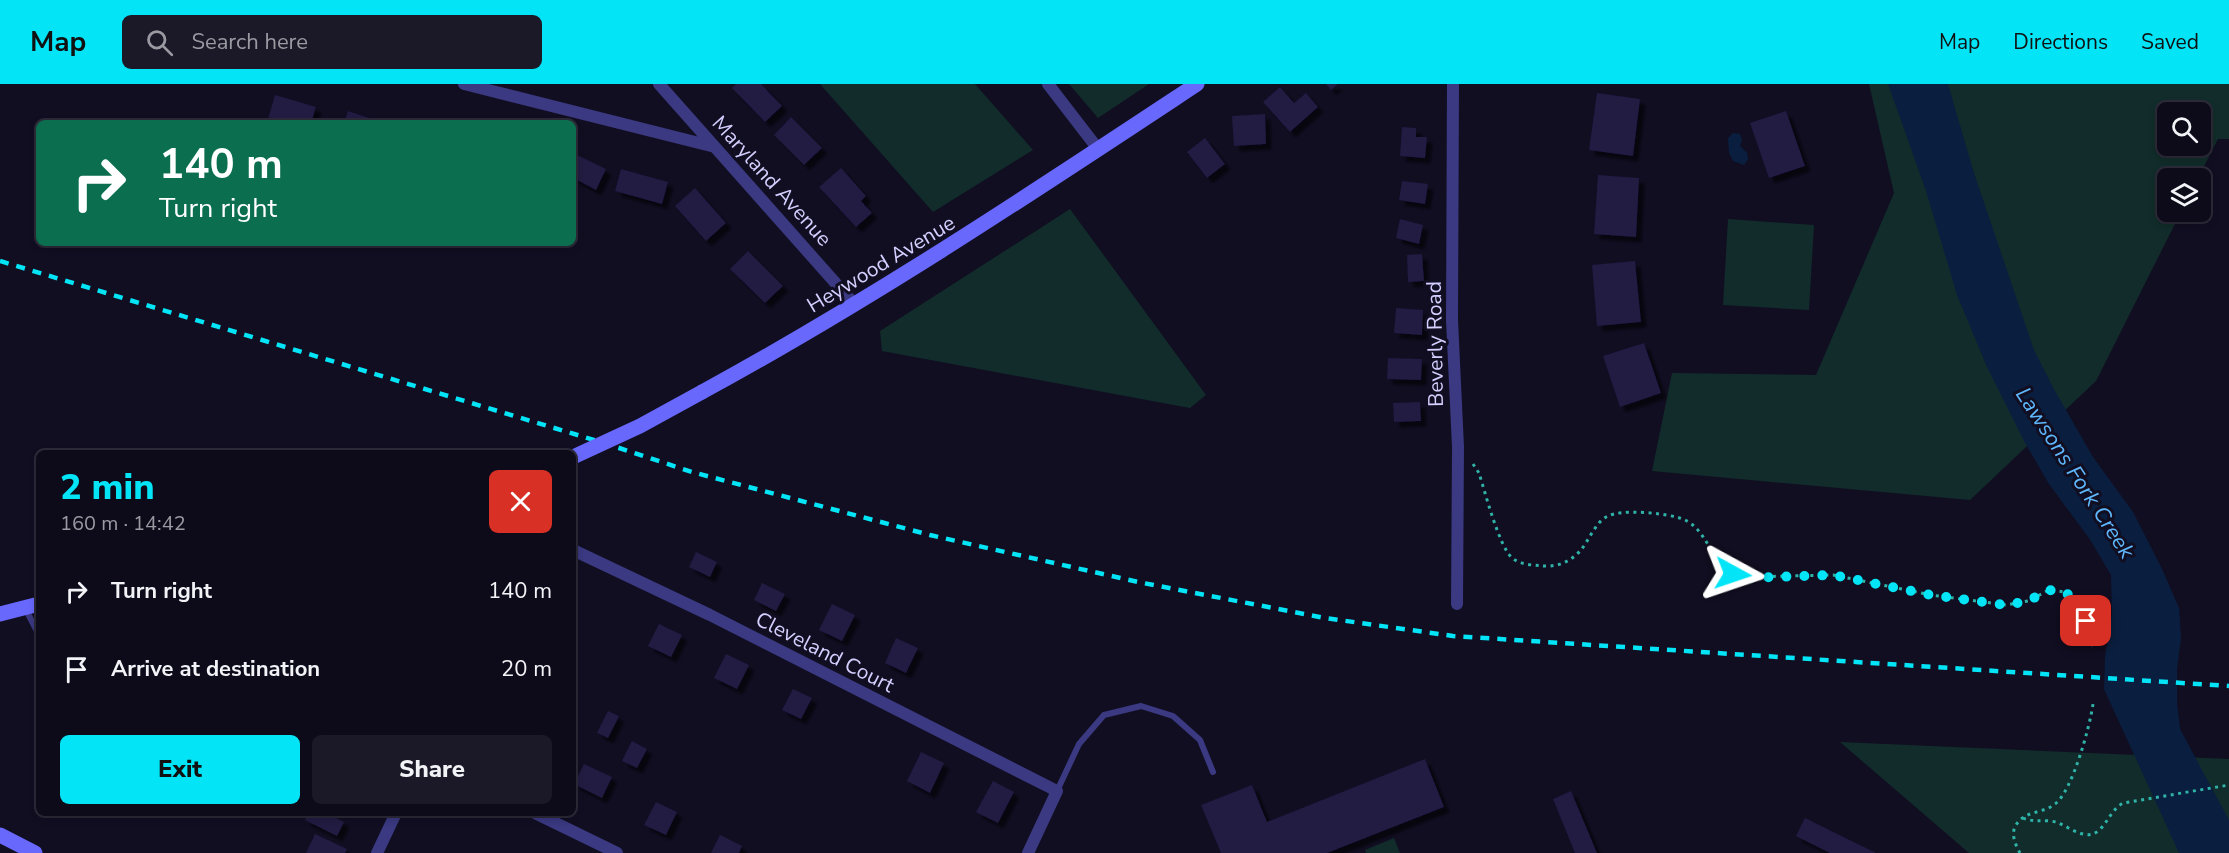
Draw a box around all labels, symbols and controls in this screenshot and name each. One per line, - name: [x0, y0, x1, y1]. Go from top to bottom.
- search box: [122, 15, 542, 69]
- text: Map: [30, 23, 86, 61]
- icon: search: [143, 26, 176, 59]
- text: Search here: [191, 27, 308, 57]
- text: Map: [1939, 28, 1980, 56]
- text: Directions: [2013, 28, 2108, 56]
- text: Saved: [2141, 28, 2199, 56]
- map controls: [2157, 102, 2211, 222]
- button: search: [2157, 102, 2211, 156]
- street label: Maryland Avenue: [706, 110, 838, 252]
- text: 140 m: [159, 136, 283, 193]
- icon: right: [60, 144, 138, 222]
- button: layers: [2157, 168, 2211, 222]
- text: Turn right: [159, 190, 277, 227]
- street label: Heywood Avenue: [802, 209, 960, 319]
- street label: Beverly Road: [1420, 281, 1450, 407]
- water label: Lawsons Fork Creek: [2008, 382, 2142, 565]
- text: 2 min: [60, 463, 155, 512]
- button: close: [489, 470, 552, 533]
- text: 160 m · 14:42: [60, 510, 186, 537]
- position arrow: [1701, 542, 1765, 606]
- icon: right: [60, 575, 93, 608]
- text: Turn right: [111, 576, 212, 606]
- text: 140 m: [488, 576, 552, 606]
- pin: [2060, 595, 2111, 646]
- icon: arrive: [2069, 604, 2102, 637]
- street label: Cleveland Court: [751, 605, 900, 699]
- icon: arrive: [60, 653, 93, 686]
- text: Arrive at destination: [111, 654, 320, 684]
- text: 20 m: [501, 654, 552, 684]
- button: Exit: [60, 735, 300, 804]
- button: Share: [312, 735, 552, 804]

